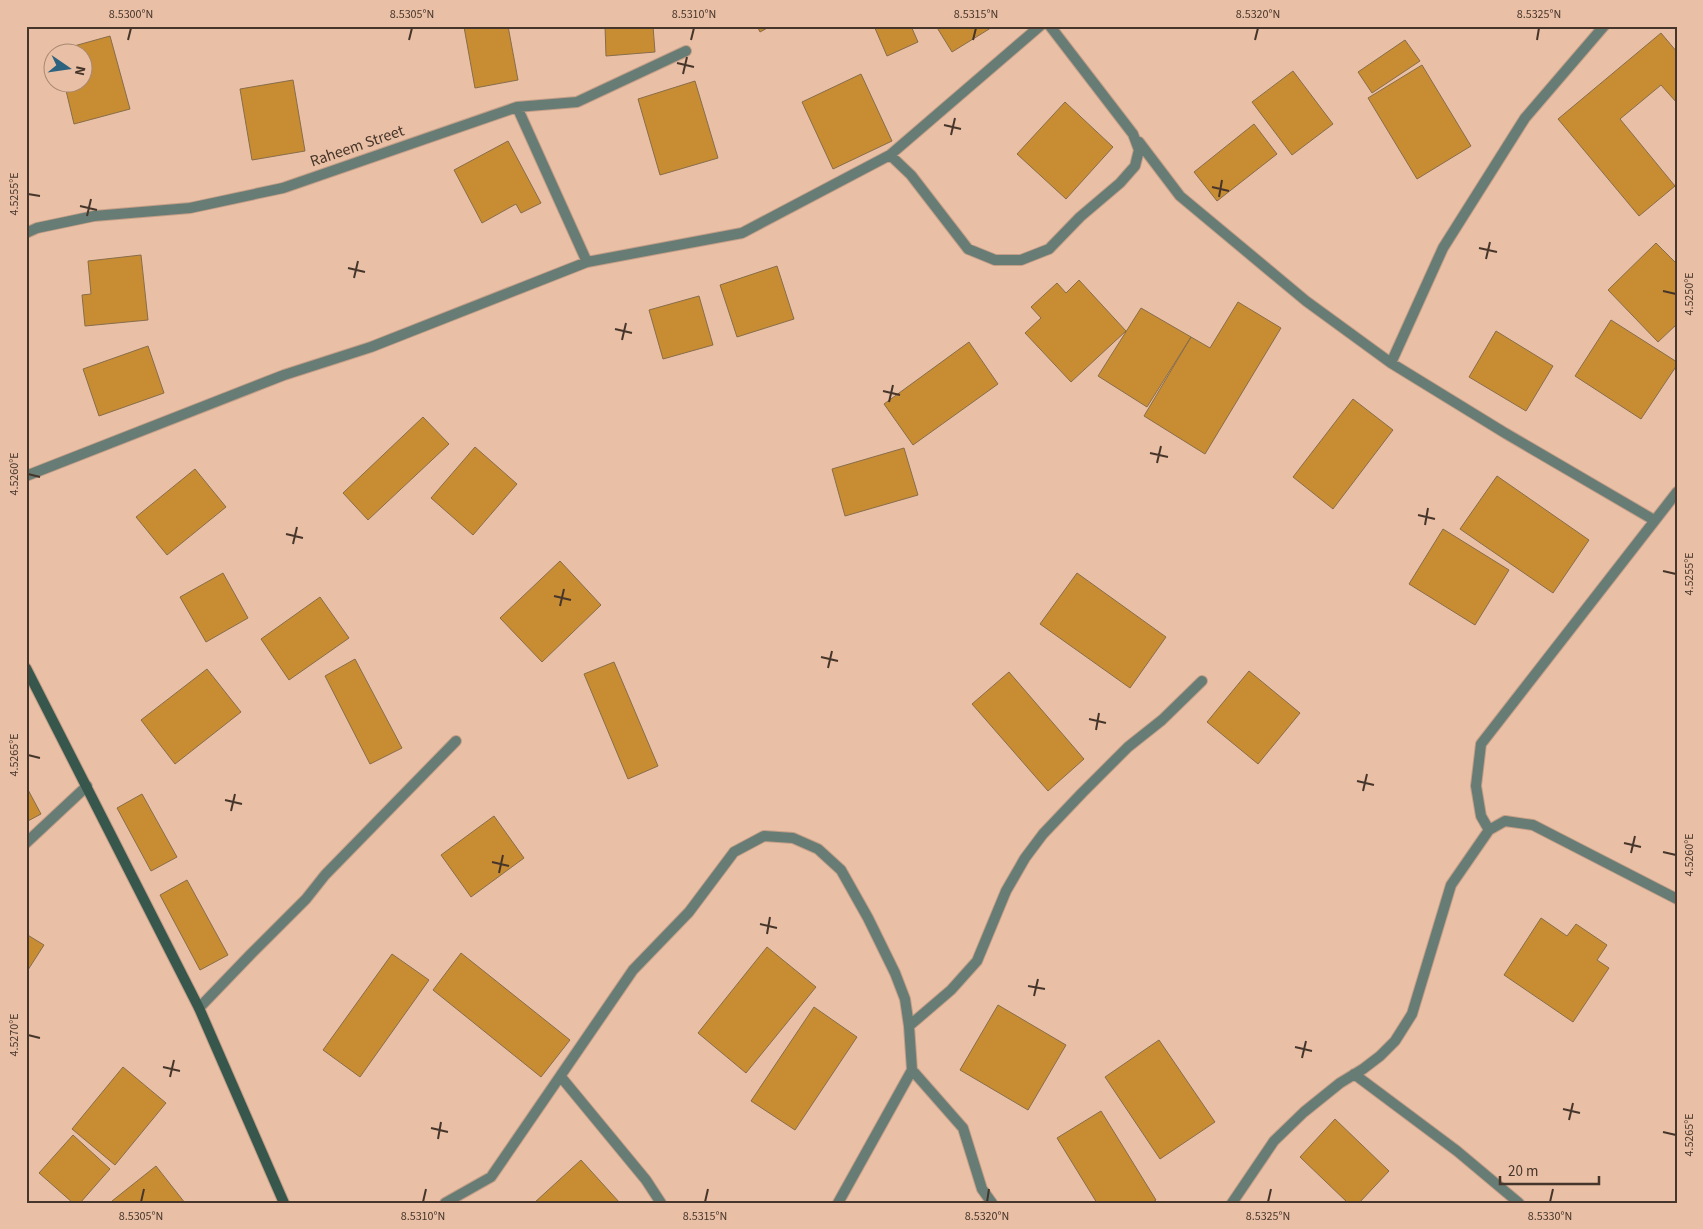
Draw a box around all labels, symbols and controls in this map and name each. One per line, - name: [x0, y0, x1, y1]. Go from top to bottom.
- text: 8.5300°N: [109, 6, 153, 23]
- text: 8.5305°N: [390, 6, 434, 23]
- text: 8.5310°N: [672, 6, 716, 23]
- text: 8.5315°N: [954, 6, 998, 23]
- text: 8.5320°N: [1236, 6, 1280, 23]
- text: 8.5325°N: [1517, 6, 1561, 23]
- north arrow: [42, 42, 92, 92]
- text: N: [69, 64, 90, 77]
- street label: Raheem Street: [307, 119, 408, 172]
- text: 4.5255°E: [6, 172, 23, 216]
- text: 4.5250°E: [1681, 272, 1698, 316]
- text: 4.5260°E: [6, 452, 23, 496]
- text: 4.5255°E: [1681, 552, 1698, 596]
- text: 4.5265°E: [6, 733, 23, 777]
- text: 4.5260°E: [1681, 833, 1698, 877]
- text: 4.5270°E: [6, 1013, 23, 1057]
- text: 4.5265°E: [1681, 1113, 1698, 1157]
- scale bar: [1500, 1154, 1599, 1186]
- text: 20 m: [1508, 1161, 1538, 1182]
- text: 8.5305°N: [119, 1208, 163, 1225]
- text: 8.5310°N: [401, 1208, 445, 1225]
- text: 8.5315°N: [683, 1208, 727, 1225]
- text: 8.5320°N: [965, 1208, 1009, 1225]
- text: 8.5325°N: [1246, 1208, 1290, 1225]
- text: 8.5330°N: [1528, 1208, 1572, 1225]

